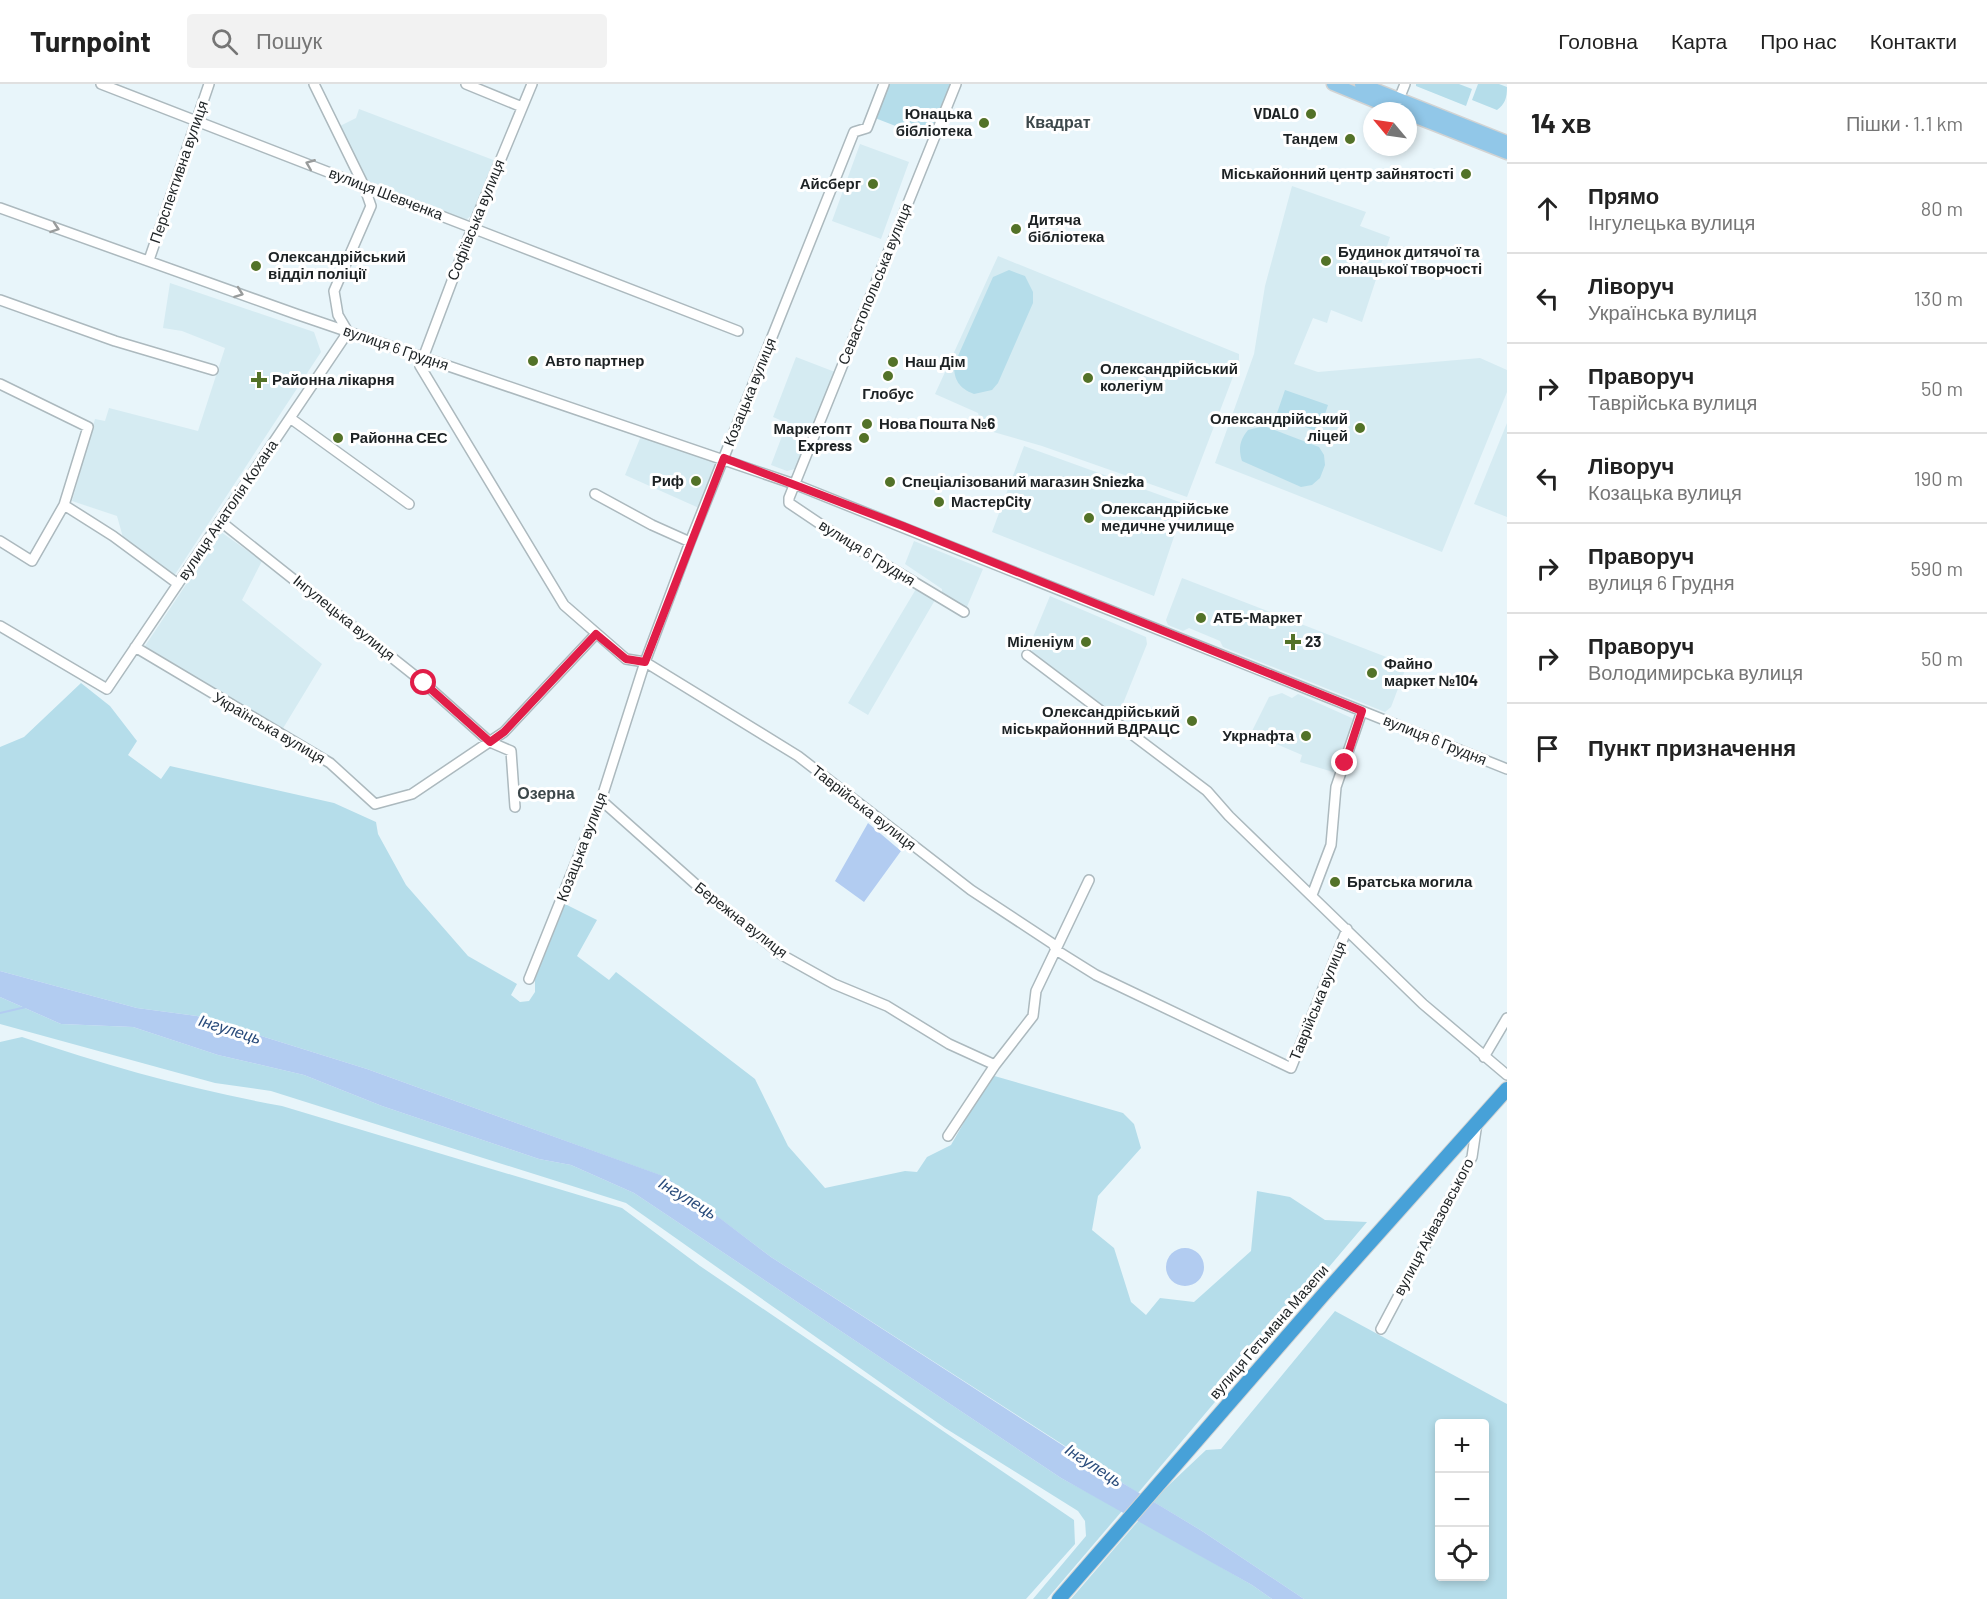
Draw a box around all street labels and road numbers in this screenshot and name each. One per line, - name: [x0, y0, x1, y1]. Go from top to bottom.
- street label: Перспективна вулиця: [145, 98, 211, 245]
- street label: Софіївська вулиця: [443, 156, 508, 283]
- street label: вулиця Шевченка: [327, 163, 447, 223]
- street label: Севастопольська вулиця: [833, 200, 915, 367]
- street label: вулиця 6 Грудня: [341, 321, 451, 373]
- street label: Козацька вулиця: [719, 335, 779, 449]
- street label: вулиця Анатолія Кохана: [174, 435, 281, 583]
- street label: вулиця 6 Грудня: [816, 515, 919, 589]
- street label: Інгулецька вулиця: [290, 571, 399, 664]
- street label: Українська вулиця: [210, 688, 329, 767]
- street label: вулиця 6 Грудня: [1381, 710, 1490, 768]
- street label: Таврійська вулиця: [809, 761, 920, 853]
- street label: Козацька вулиця: [552, 790, 610, 904]
- street label: Бережна вулиця: [692, 877, 792, 961]
- street label: Таврійська вулиця: [1285, 938, 1349, 1063]
- street label: вулиця Айвазовського: [1389, 1155, 1477, 1298]
- street label: вулиця Гетьмана Мазепи: [1205, 1261, 1331, 1402]

